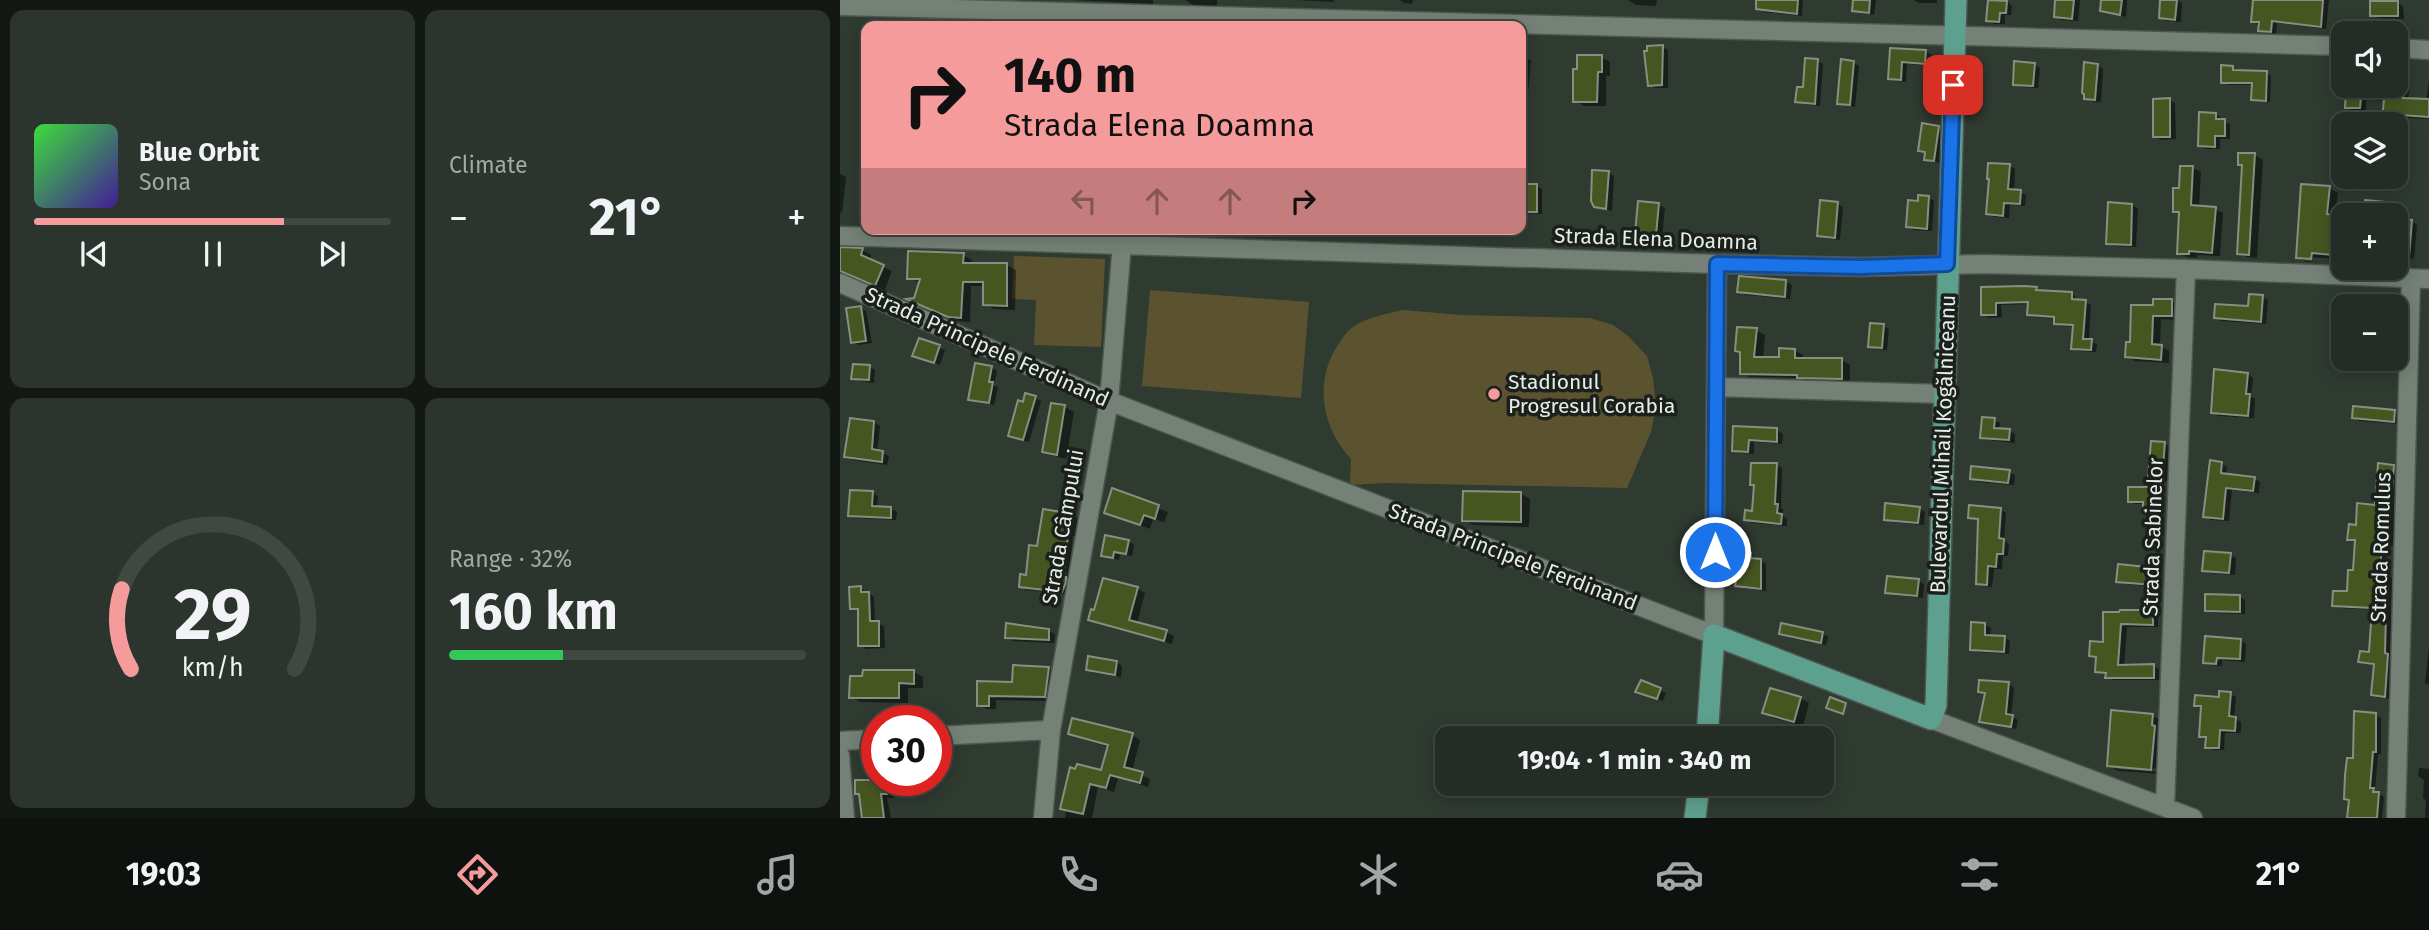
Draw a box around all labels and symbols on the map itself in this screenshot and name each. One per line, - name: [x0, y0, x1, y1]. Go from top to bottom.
- pin: [1923, 55, 1983, 115]
- street label: Strada Elena Doamna: [1554, 222, 1758, 256]
- street label: Strada Principele Ferdinand: [861, 281, 1113, 413]
- street label: Bulevardul Mihail Kogălniceanu: [1925, 294, 1961, 594]
- place label: Stadionul Progresul Corabia: [1508, 369, 1675, 419]
- marker: Stadionul Progresul Corabia: [1486, 386, 1502, 402]
- street label: Strada Câmpului: [1037, 447, 1089, 607]
- street label: Strada Sabinelor: [2137, 457, 2169, 617]
- street label: Strada Romulus: [2365, 471, 2397, 623]
- street label: Strada Principele Ferdinand: [1385, 498, 1641, 616]
- position arrow: [1678, 515, 1752, 589]
- speed limit sign: 30: [861, 705, 952, 796]

